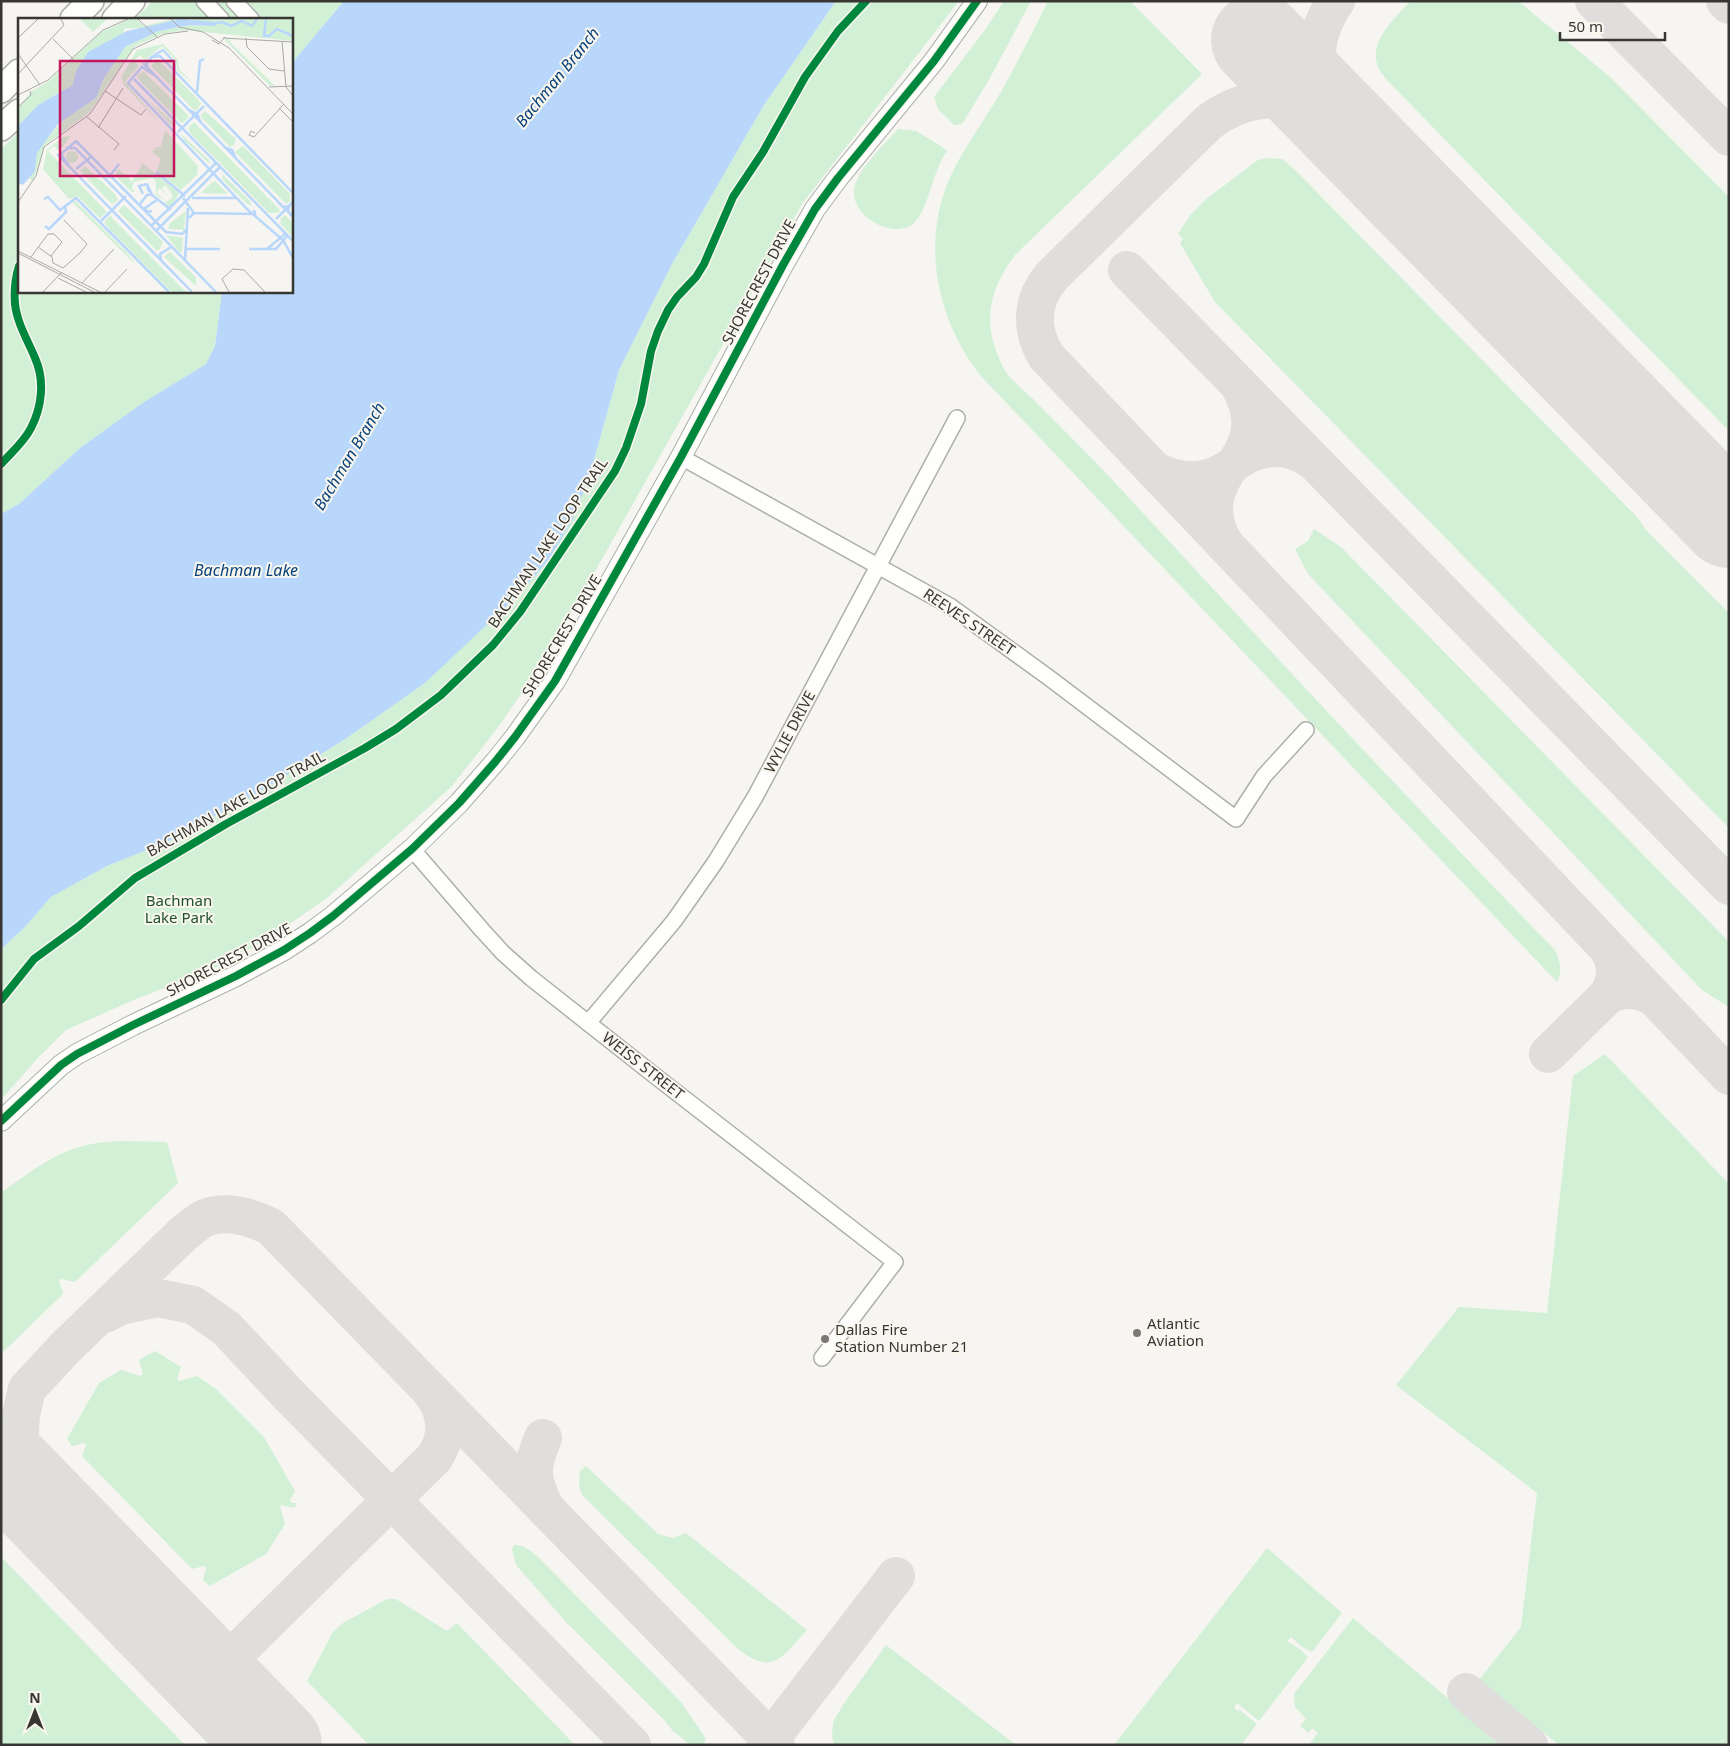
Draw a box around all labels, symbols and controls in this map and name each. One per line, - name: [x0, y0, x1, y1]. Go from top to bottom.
- scale bar: [1560, 10, 1665, 42]
- text: 50 m: [1568, 16, 1603, 36]
- inset map: [18, 18, 292, 292]
- water label: Bachman Branch: [510, 23, 604, 131]
- street label: SHORECREST DRIVE: [717, 215, 800, 348]
- water label: Bachman Branch: [308, 398, 390, 514]
- street label: BACHMAN LAKE LOOP TRAIL: [483, 453, 612, 631]
- water label: Bachman Lake: [194, 559, 298, 581]
- street label: SHORECREST DRIVE: [517, 571, 606, 700]
- street label: REEVES STREET: [920, 583, 1020, 660]
- street label: WYLIE DRIVE: [759, 687, 819, 776]
- street label: BACHMAN LAKE LOOP TRAIL: [143, 746, 328, 861]
- park label: Bachman Lake Park: [145, 890, 213, 927]
- street label: SHORECREST DRIVE: [162, 918, 295, 1001]
- street label: WEISS STREET: [599, 1027, 689, 1104]
- place label: Atlantic Aviation: [1147, 1313, 1204, 1350]
- place label: Dallas Fire Station Number 21: [835, 1319, 968, 1356]
- marker: Atlantic Aviation: [1131, 1327, 1143, 1339]
- marker: Dallas Fire Station Number 21: [819, 1333, 831, 1345]
- north arrow: [10, 1686, 60, 1736]
- text: N: [29, 1688, 41, 1707]

